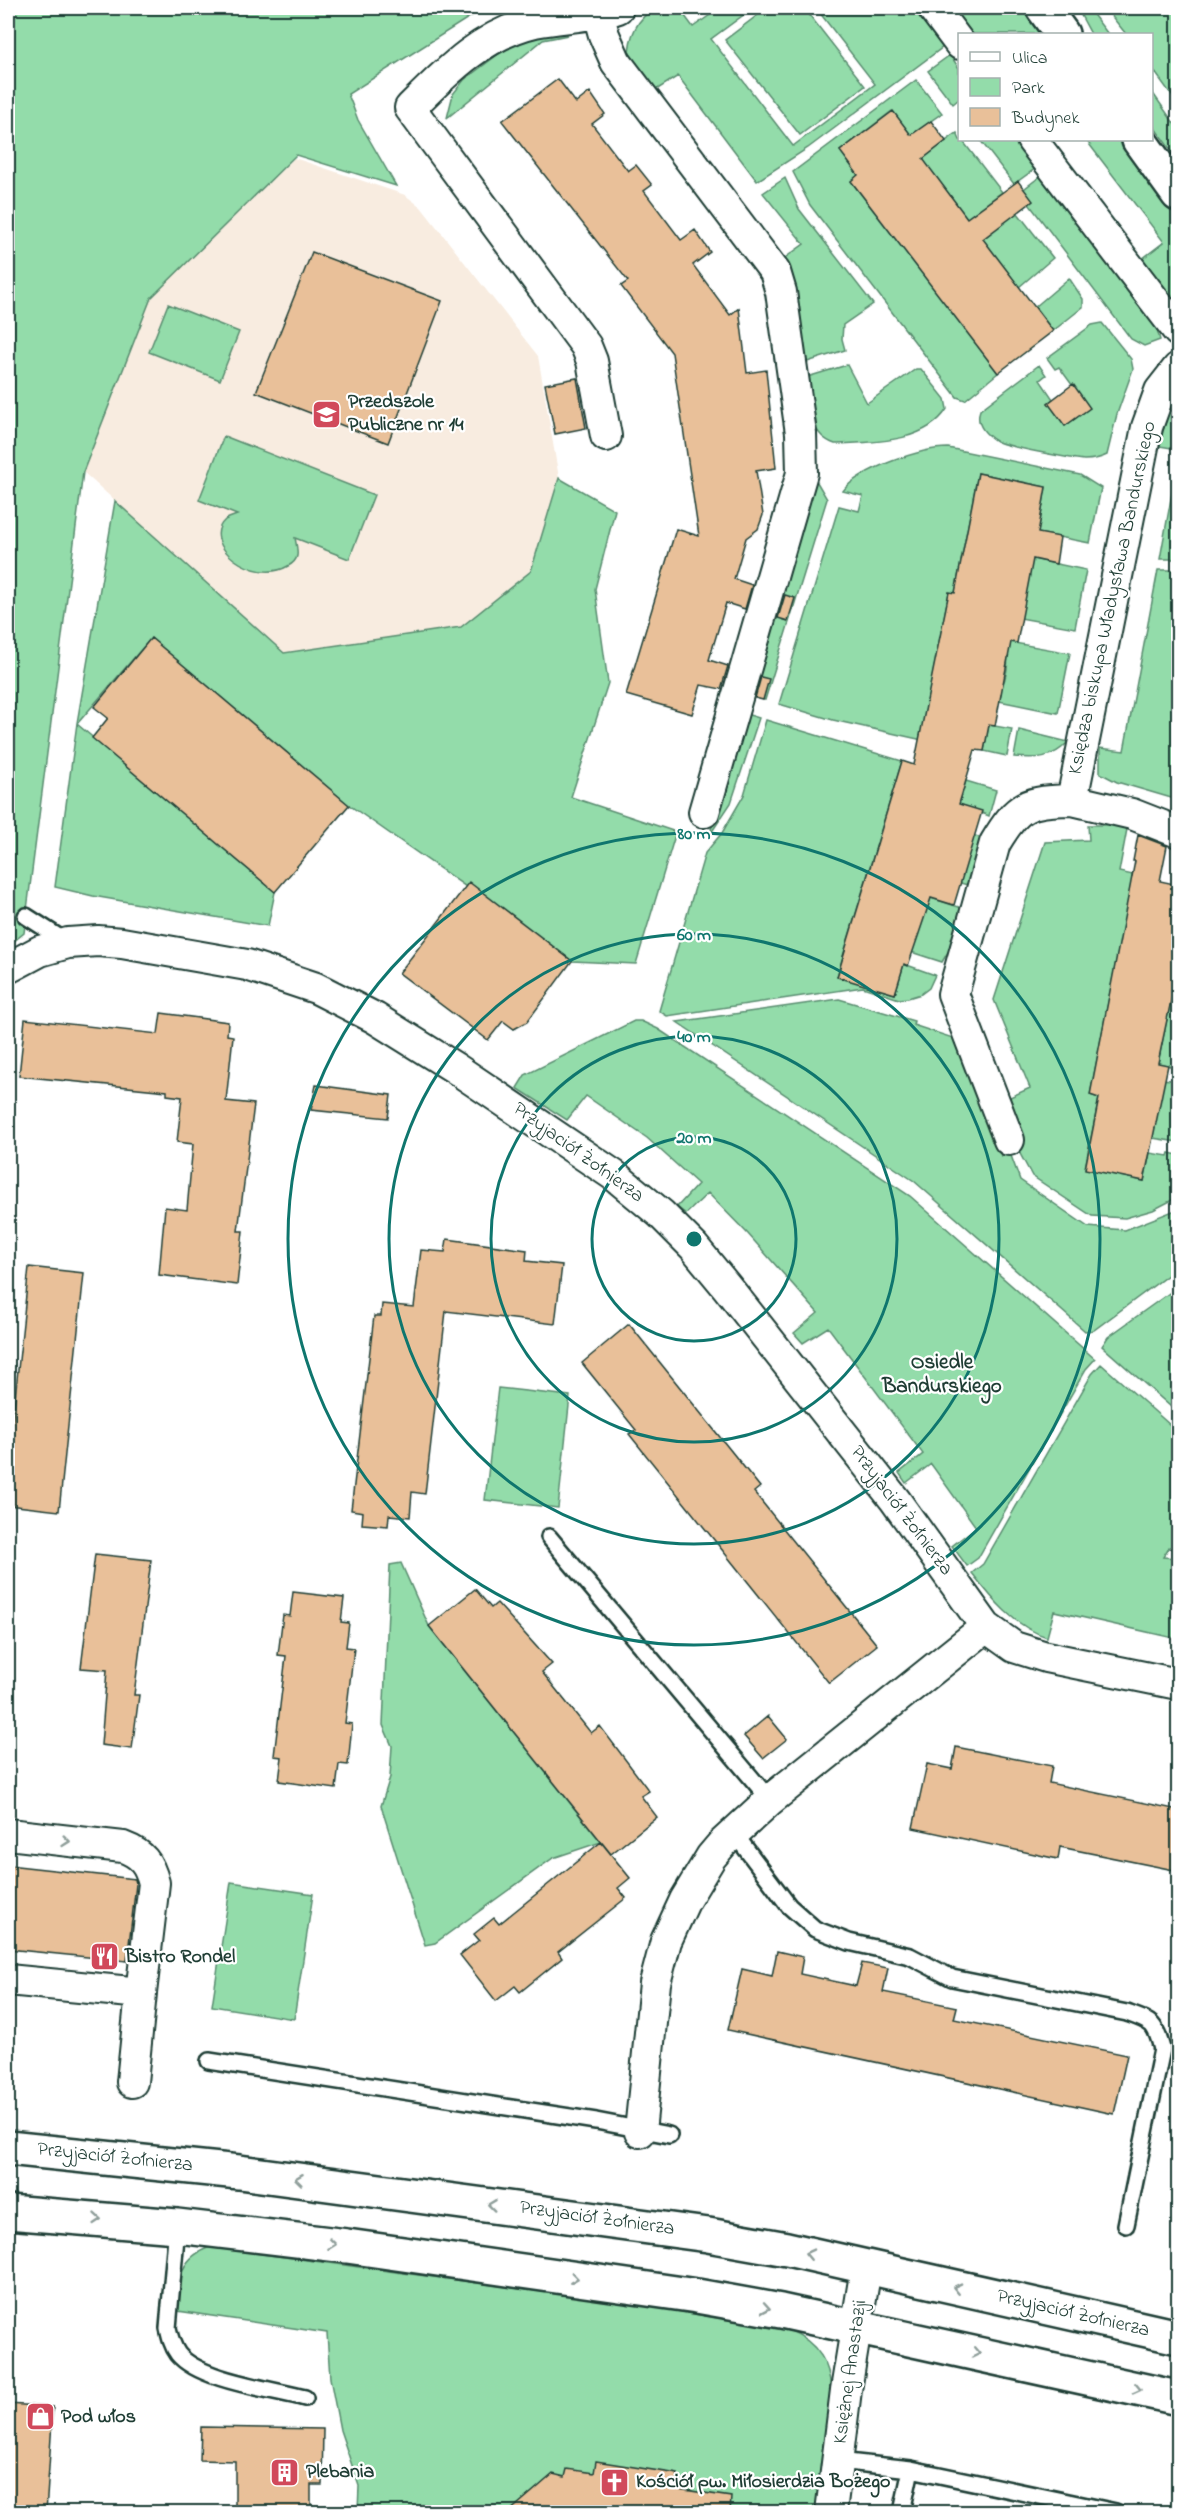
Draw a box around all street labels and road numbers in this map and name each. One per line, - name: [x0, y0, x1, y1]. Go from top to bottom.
- street label: Księdza biskupa Władysława Bandurskiego: [1061, 419, 1166, 778]
- street label: Przyjaciół Żołnierza: [506, 1095, 650, 1211]
- street label: Przyjaciół Żołnierza: [842, 1440, 960, 1582]
- street label: Przyjaciół Żołnierza: [36, 2135, 194, 2181]
- street label: Przyjaciół Żołnierza: [518, 2194, 676, 2244]
- street label: Przyjaciół Żołnierza: [994, 2282, 1152, 2346]
- street label: Księżnej Anastazji: [827, 2298, 875, 2446]

